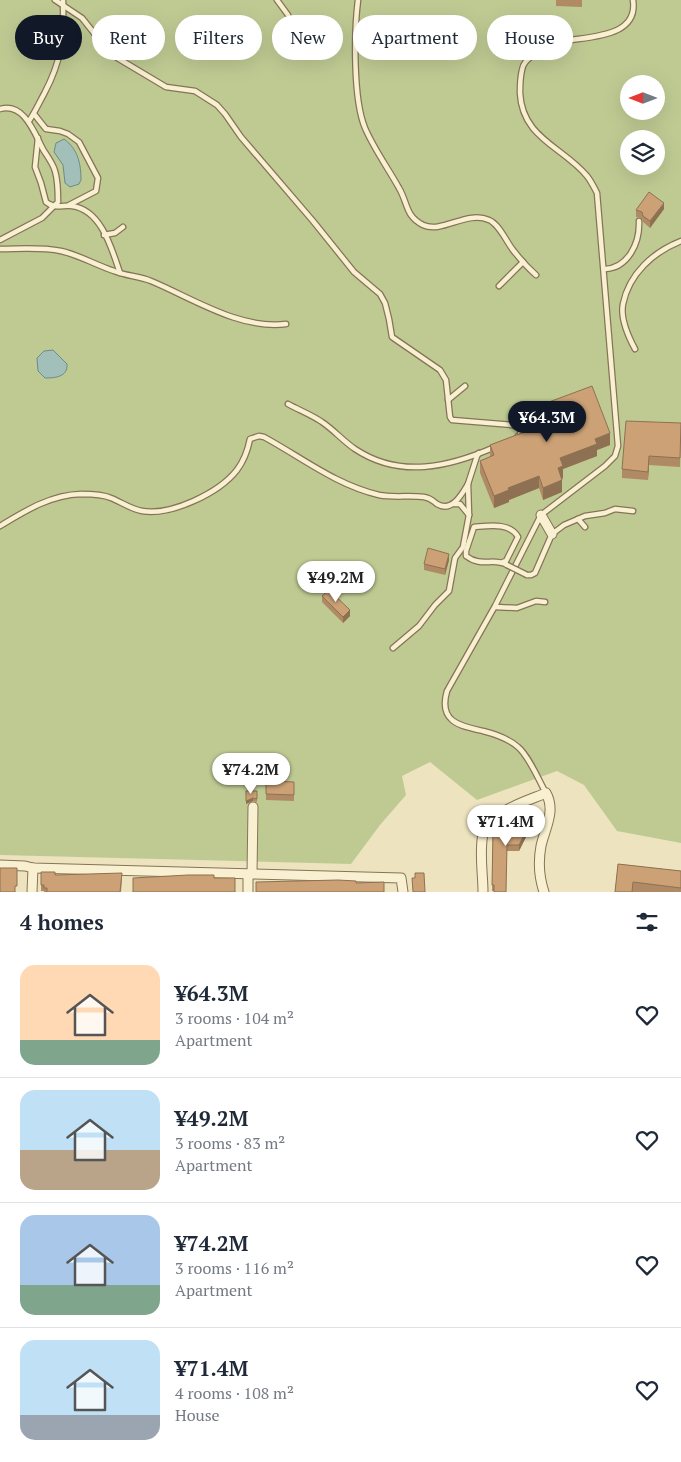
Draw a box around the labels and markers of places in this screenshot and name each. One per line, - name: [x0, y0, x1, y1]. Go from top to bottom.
- pin: ¥64.3M: [506, 400, 588, 443]
- pin: ¥49.2M: [295, 560, 377, 603]
- pin: ¥74.2M: [210, 752, 292, 795]
- pin: ¥71.4M: [465, 804, 547, 847]

